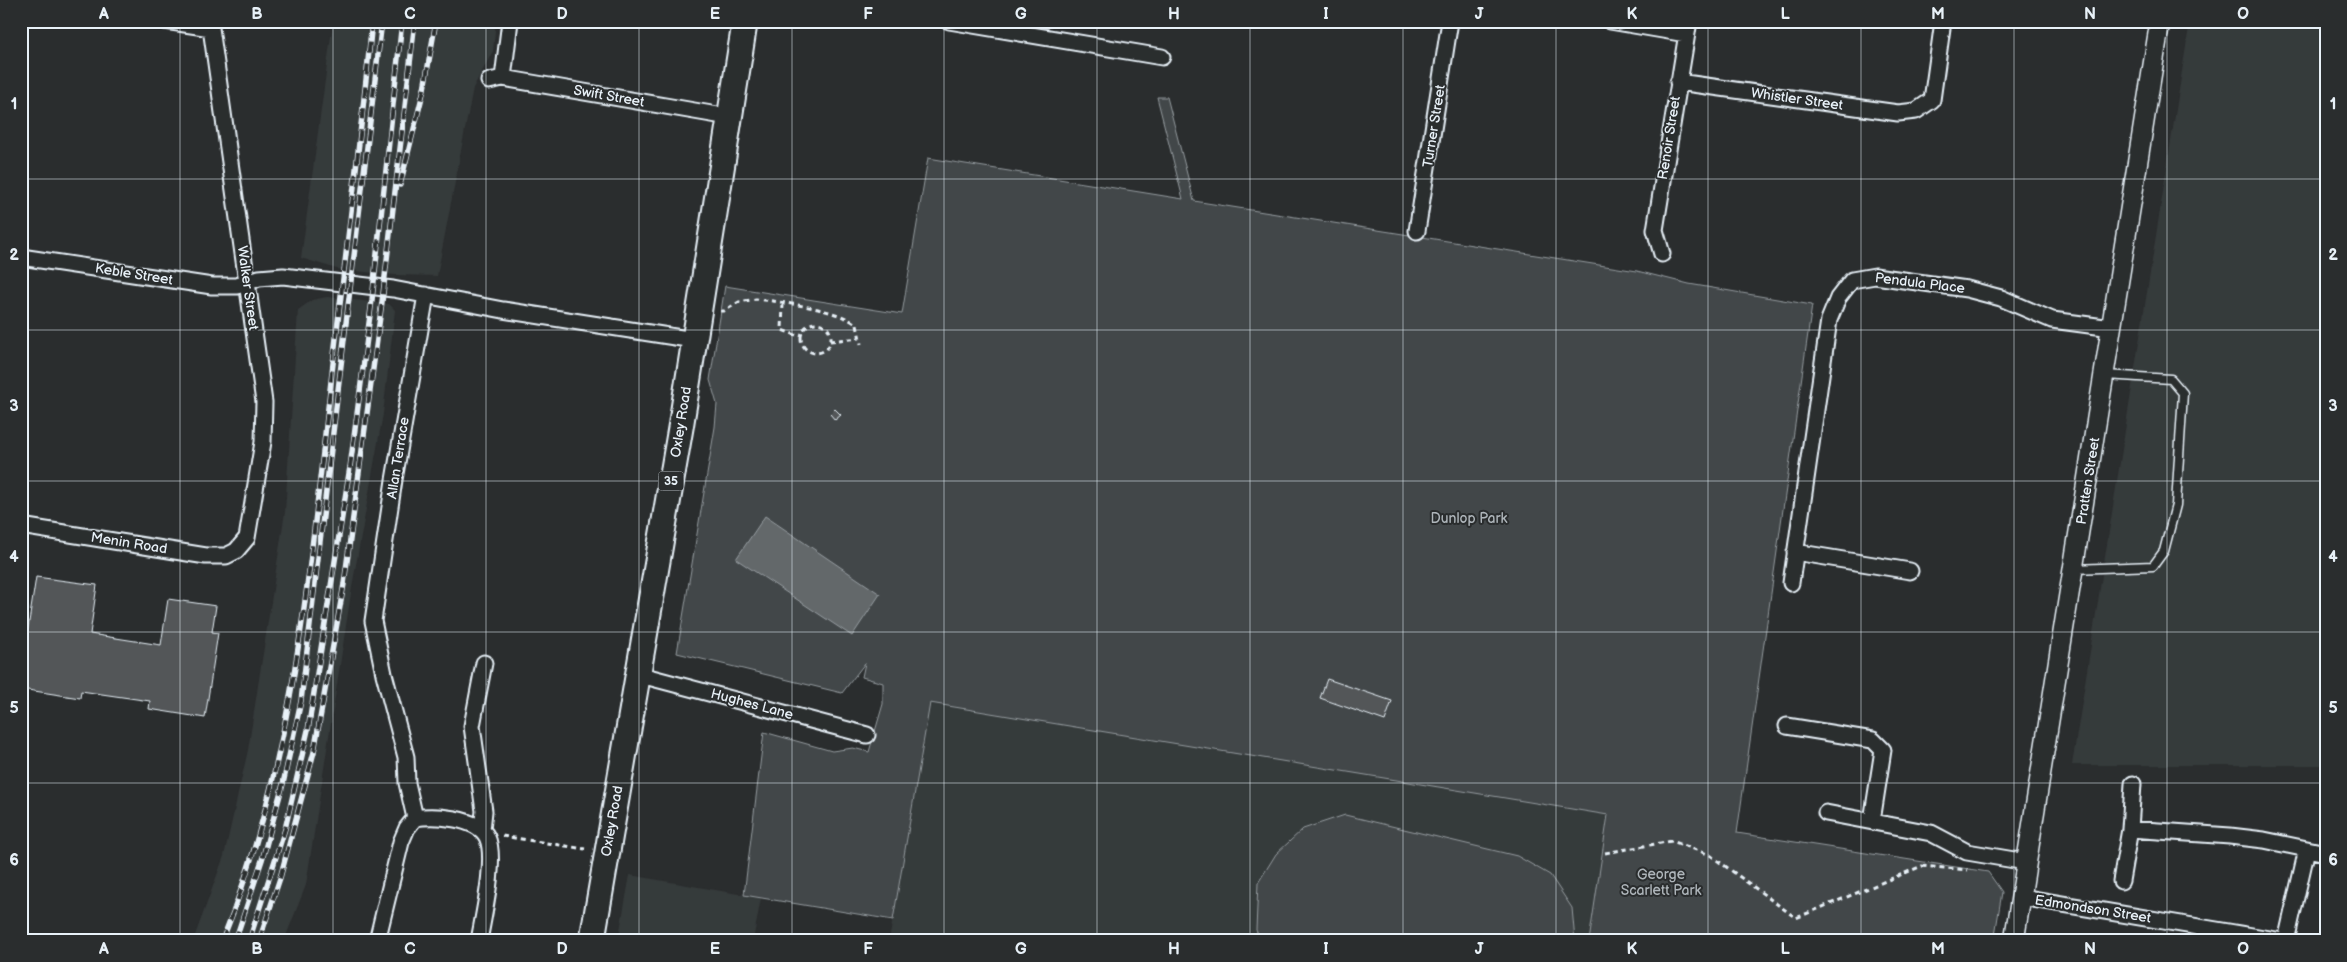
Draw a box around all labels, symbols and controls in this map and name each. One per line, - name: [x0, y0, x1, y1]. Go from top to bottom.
- text: A: [98, 5, 109, 24]
- text: B: [251, 5, 263, 24]
- text: C: [404, 5, 416, 24]
- text: D: [556, 5, 568, 24]
- text: E: [710, 5, 720, 24]
- text: F: [863, 5, 873, 24]
- text: G: [1015, 5, 1027, 24]
- text: H: [1168, 5, 1180, 24]
- text: I: [1323, 5, 1329, 24]
- text: J: [1475, 5, 1484, 24]
- text: K: [1627, 5, 1638, 24]
- text: L: [1780, 5, 1790, 24]
- text: M: [1931, 5, 1945, 24]
- text: N: [2084, 5, 2096, 24]
- text: O: [2237, 5, 2249, 24]
- street label: Swift Street: [572, 81, 646, 111]
- street label: Turner Street: [1419, 83, 1449, 169]
- street label: Whistler Street: [1750, 84, 1845, 114]
- street label: Renoir Street: [1654, 94, 1684, 181]
- text: 1: [11, 95, 17, 114]
- text: 1: [2330, 95, 2336, 114]
- street label: Walker Street: [234, 245, 262, 332]
- text: 2: [9, 246, 19, 265]
- text: 2: [2328, 246, 2338, 265]
- street label: Keble Street: [94, 259, 175, 289]
- street label: Pendula Place: [1874, 269, 1966, 297]
- street label: Oxley Road: [667, 385, 695, 459]
- text: 3: [9, 397, 19, 416]
- text: 3: [2328, 397, 2338, 416]
- street label: Allan Terrace: [383, 416, 413, 500]
- street label: Pratten Street: [2073, 436, 2103, 526]
- road number: 35: [658, 472, 684, 491]
- park label: Dunlop Park: [1431, 510, 1508, 527]
- street label: Menin Road: [90, 529, 168, 557]
- text: 4: [9, 548, 19, 567]
- text: 4: [2328, 548, 2338, 567]
- street label: Hughes Lane: [709, 685, 795, 723]
- text: 5: [9, 699, 19, 718]
- text: 5: [2328, 699, 2338, 718]
- street label: Oxley Road: [597, 784, 627, 858]
- text: 6: [9, 851, 19, 870]
- text: 6: [2328, 851, 2338, 870]
- park label: George Scarlett Park: [1621, 866, 1701, 899]
- street label: Edmondson Street: [2034, 891, 2153, 927]
- text: A: [98, 940, 109, 959]
- text: B: [251, 940, 263, 959]
- text: C: [404, 940, 416, 959]
- text: D: [556, 940, 568, 959]
- text: E: [710, 940, 720, 959]
- text: F: [863, 940, 873, 959]
- text: G: [1015, 940, 1027, 959]
- text: H: [1168, 940, 1180, 959]
- text: I: [1323, 940, 1329, 959]
- text: J: [1475, 940, 1484, 959]
- text: K: [1627, 940, 1638, 959]
- text: L: [1780, 940, 1790, 959]
- text: M: [1931, 940, 1945, 959]
- text: N: [2084, 940, 2096, 959]
- text: O: [2237, 940, 2249, 959]

